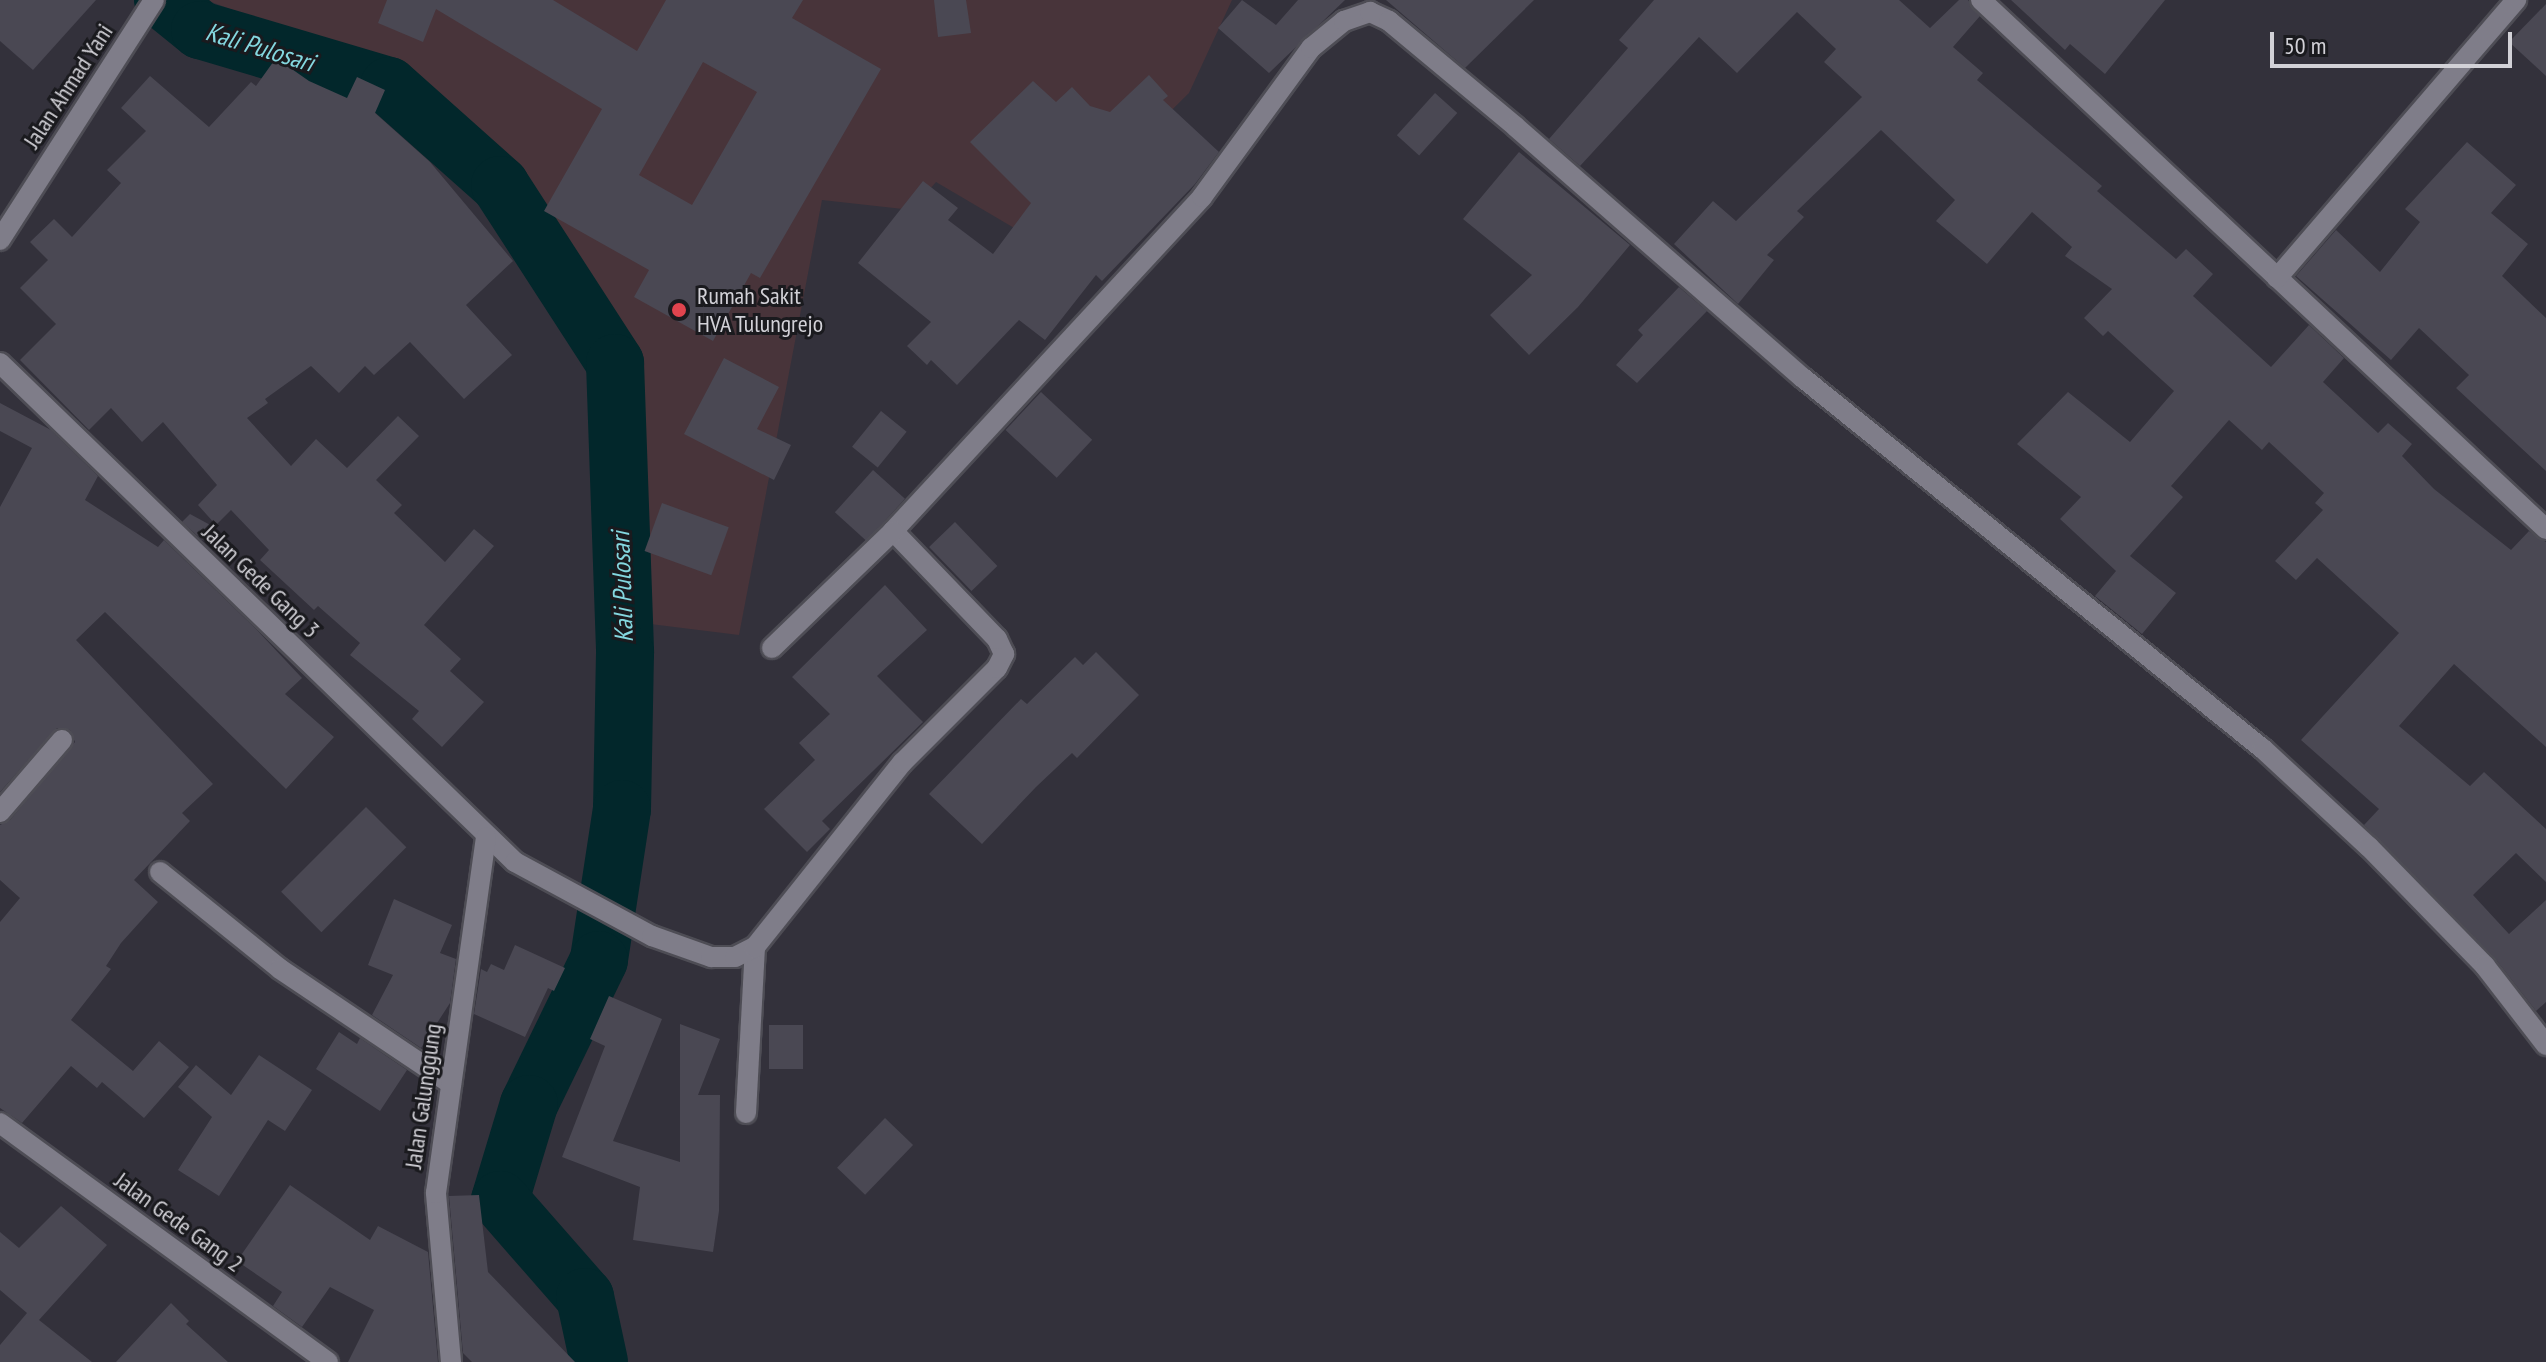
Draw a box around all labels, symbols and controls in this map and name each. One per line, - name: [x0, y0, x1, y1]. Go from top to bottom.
- water label: Kali Pulosari: [202, 16, 318, 78]
- scale bar: [2274, 16, 2516, 66]
- street label: Jalan Ahmad Yani: [17, 18, 119, 154]
- text: 50 m: [2284, 30, 2326, 61]
- place label: Rumah Sakit HVA Tulungrejo: [697, 282, 825, 338]
- marker: Rumah Sakit HVA Tulungrejo: [668, 299, 690, 321]
- street label: Jalan Gede Gang 3: [197, 518, 325, 644]
- water label: Kali Pulosari: [604, 531, 640, 643]
- street label: Jalan Galunggung: [399, 1022, 447, 1170]
- street label: Jalan Gede Gang 2: [109, 1166, 249, 1278]

